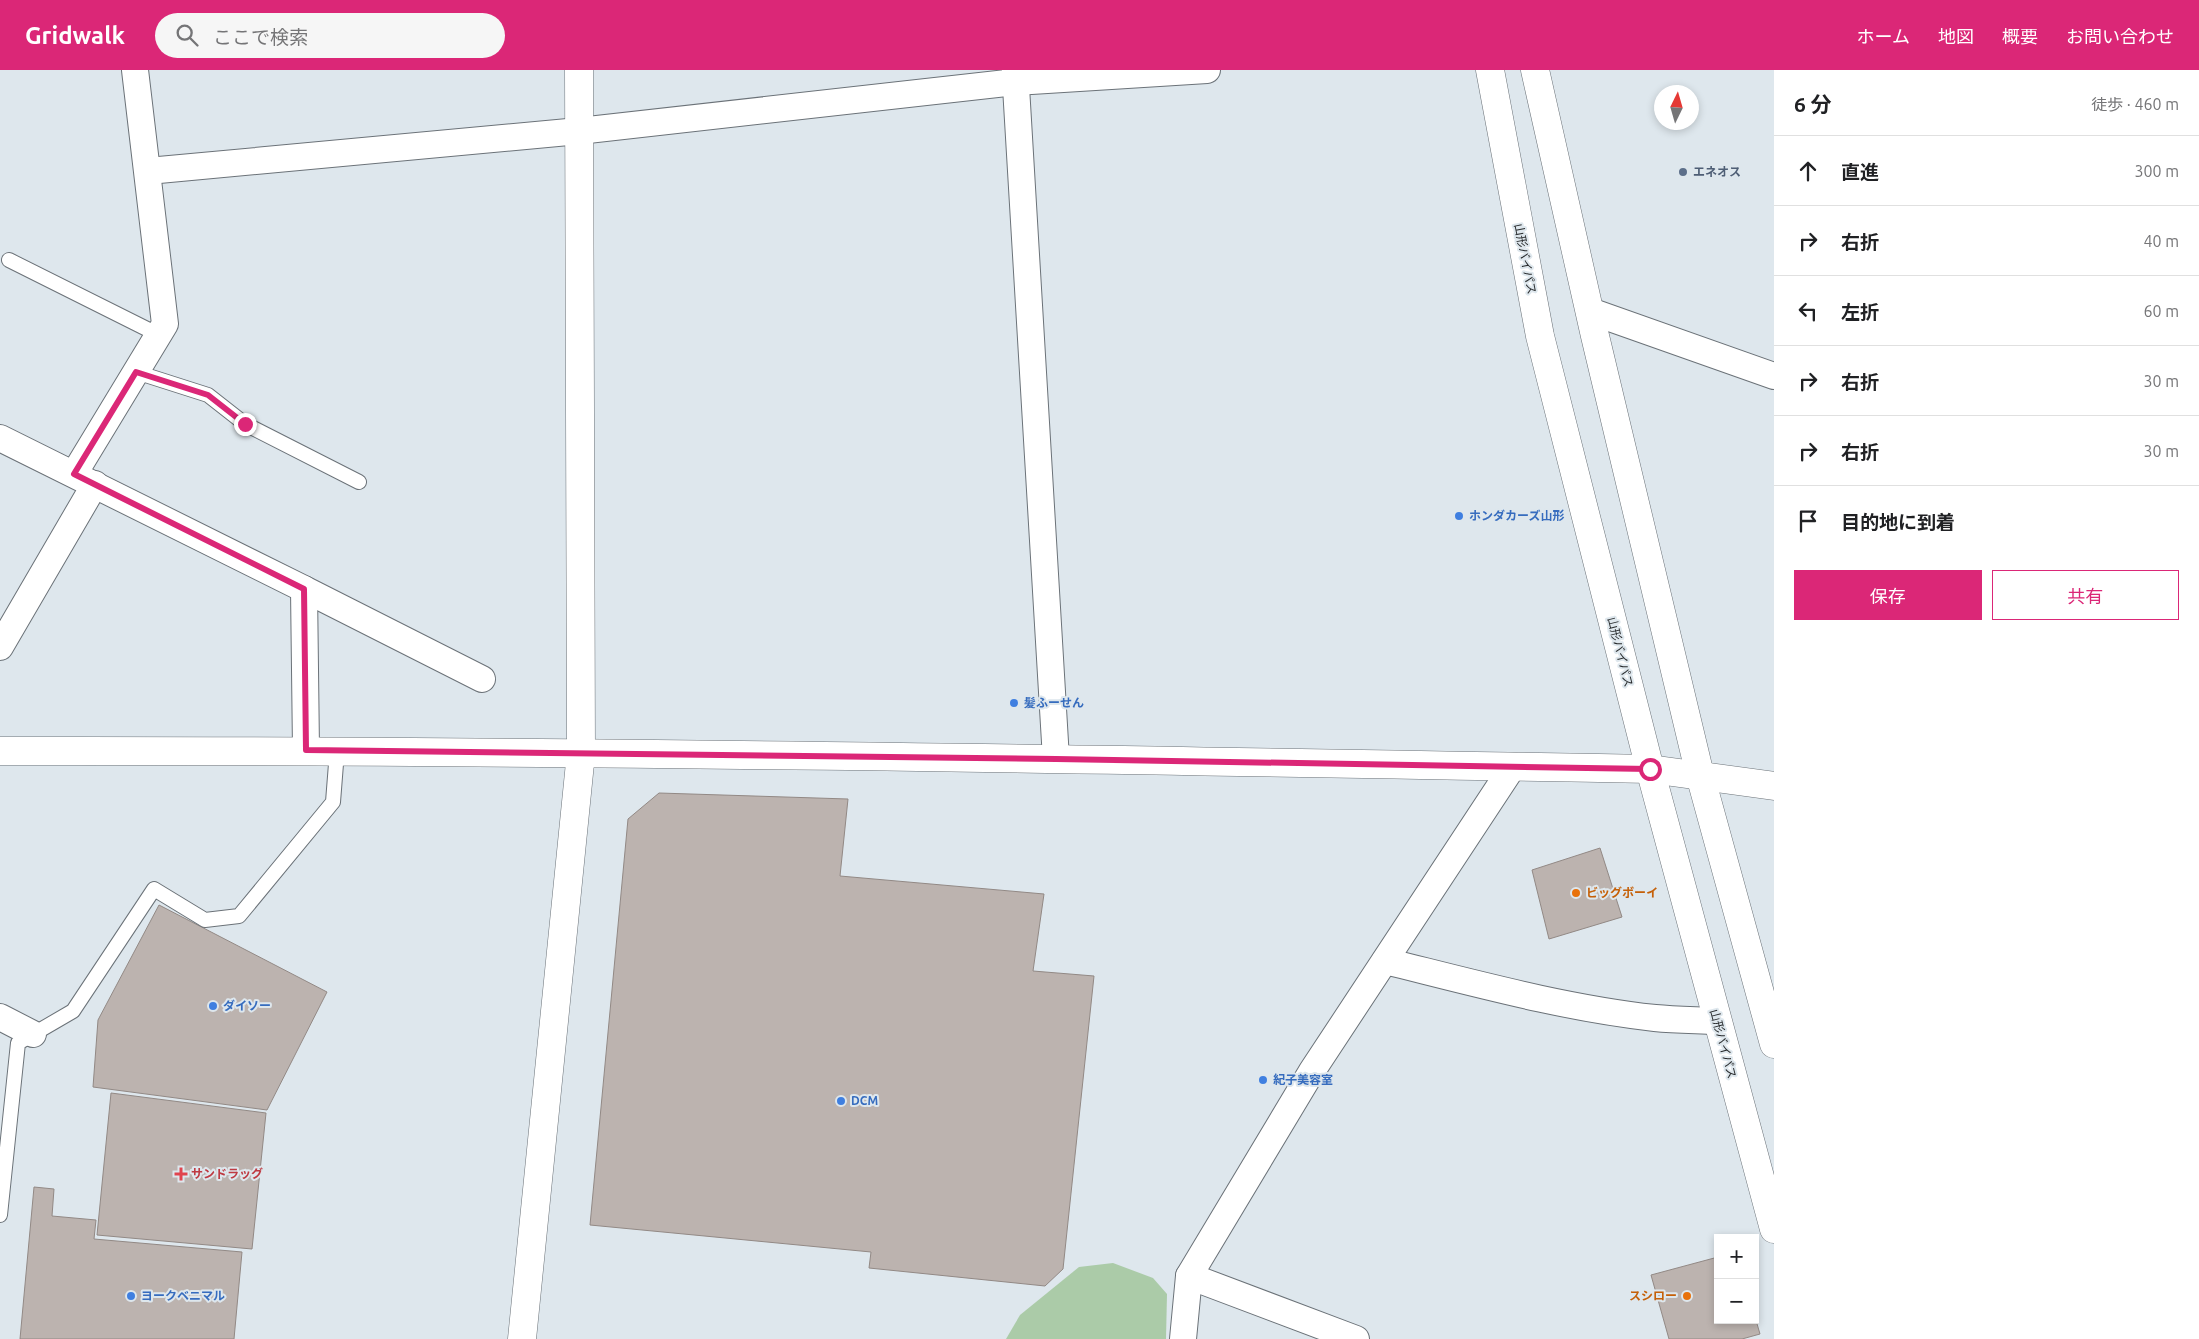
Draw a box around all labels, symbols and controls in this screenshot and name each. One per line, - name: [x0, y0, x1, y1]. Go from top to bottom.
- search box: [155, 13, 505, 58]
- icon: search: [173, 21, 201, 49]
- text: Gridwalk: [25, 22, 125, 49]
- text: ここで検索: [213, 26, 308, 48]
- text: ホーム: [1857, 26, 1910, 46]
- text: 地図: [1938, 26, 1974, 46]
- text: 概要: [2002, 26, 2038, 46]
- text: お問い合わせ: [2066, 26, 2174, 46]
- north arrow: [1654, 85, 1699, 130]
- text: 6 分: [1794, 92, 1832, 116]
- text: 徒歩 · 460 m: [2091, 95, 2179, 113]
- icon: ahead: [1794, 157, 1822, 185]
- text: 直進: [1841, 161, 1879, 183]
- text: 300 m: [2134, 162, 2179, 180]
- place label: エネオス: [1693, 165, 1741, 178]
- marker: エネオス: [1677, 166, 1689, 178]
- street label: 山形バイパス: [1512, 222, 1539, 295]
- icon: right: [1794, 227, 1822, 255]
- text: 右折: [1841, 231, 1879, 253]
- text: 40 m: [2143, 232, 2179, 250]
- icon: left: [1794, 297, 1822, 325]
- text: 左折: [1841, 301, 1879, 323]
- text: 60 m: [2143, 302, 2179, 320]
- icon: right: [1794, 367, 1822, 395]
- text: 右折: [1841, 371, 1879, 393]
- text: 30 m: [2143, 372, 2179, 390]
- route end: [234, 413, 257, 436]
- icon: right: [1794, 437, 1822, 465]
- text: 右折: [1841, 441, 1879, 463]
- text: 30 m: [2143, 442, 2179, 460]
- icon: arrive: [1794, 507, 1822, 535]
- place label: ホンダカーズ山形: [1469, 509, 1564, 522]
- marker: ホンダカーズ山形: [1453, 510, 1465, 522]
- text: 目的地に到着: [1841, 511, 1955, 533]
- button: 保存: [1794, 570, 1982, 620]
- button: 共有: [1992, 570, 2179, 620]
- street label: 山形バイパス: [1605, 615, 1635, 688]
- place label: 髪ふーせん: [1024, 696, 1084, 709]
- marker: 髪ふーせん: [1008, 697, 1020, 709]
- route start: [1639, 758, 1662, 781]
- place label: ビッグボーイ: [1586, 886, 1658, 899]
- marker: ビッグボーイ: [1570, 887, 1582, 899]
- place label: ダイソー: [223, 999, 271, 1012]
- marker: ダイソー: [207, 1000, 219, 1012]
- street label: 山形バイパス: [1708, 1008, 1739, 1080]
- place label: 紀子美容室: [1273, 1073, 1333, 1086]
- marker: 紀子美容室: [1257, 1074, 1269, 1086]
- place label: DCM: [851, 1094, 878, 1107]
- marker: DCM: [835, 1095, 847, 1107]
- place label: サンドラッグ: [191, 1167, 263, 1180]
- marker: サンドラッグ: [175, 1168, 187, 1180]
- map controls: [1714, 1234, 1759, 1324]
- button: +: [1714, 1234, 1759, 1279]
- button: −: [1714, 1279, 1759, 1324]
- place label: ヨークベニマル: [141, 1289, 225, 1302]
- place label: スシロー: [1629, 1289, 1677, 1302]
- marker: ヨークベニマル: [125, 1290, 137, 1302]
- marker: スシロー: [1681, 1290, 1693, 1302]

